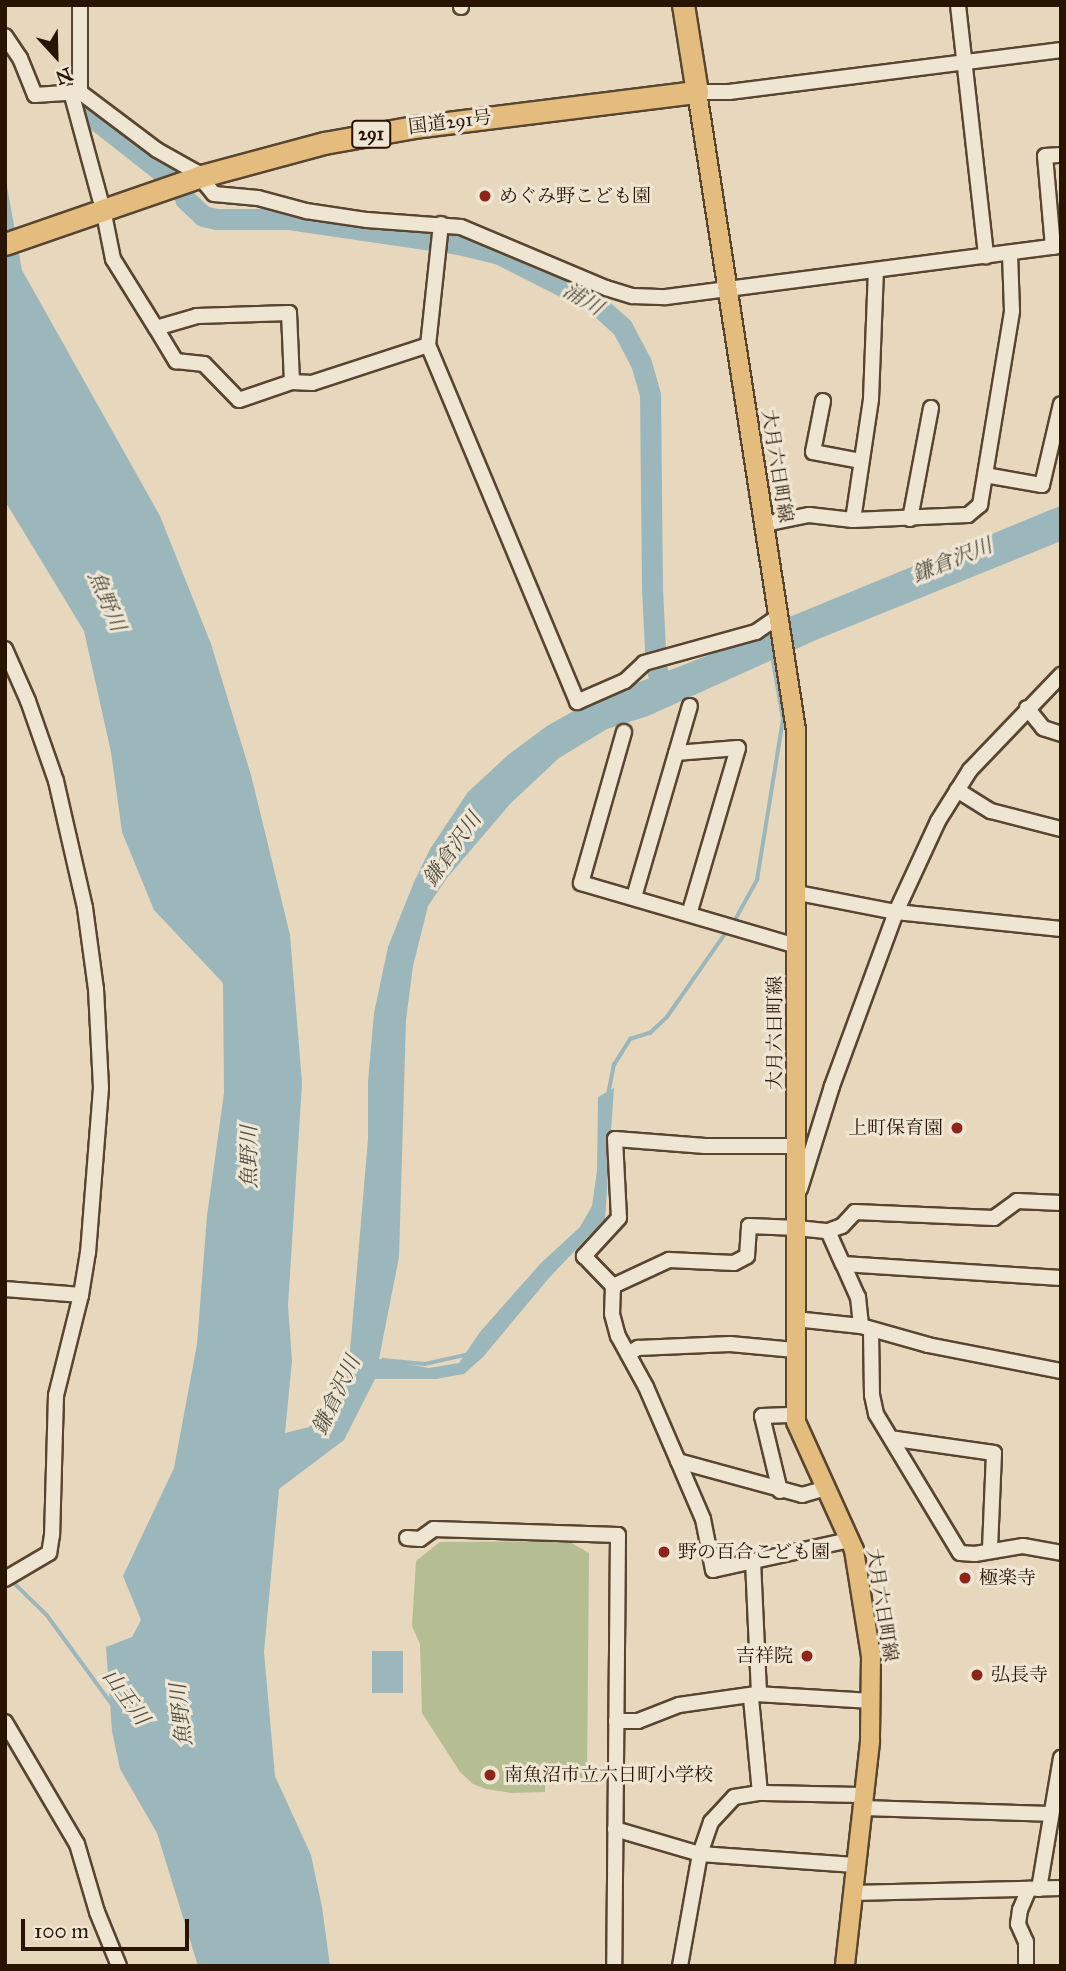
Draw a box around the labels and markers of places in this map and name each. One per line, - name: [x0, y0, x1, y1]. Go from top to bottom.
- place label: めぐみ野こども園: [499, 185, 651, 207]
- marker: めぐみ野こども園: [477, 188, 493, 204]
- place label: 上町保育園: [848, 1117, 943, 1139]
- marker: 上町保育園: [949, 1120, 965, 1136]
- place label: 野の百合こども園: [678, 1541, 830, 1563]
- marker: 野の百合こども園: [656, 1544, 672, 1560]
- place label: 極楽寺: [979, 1567, 1036, 1589]
- marker: 極楽寺: [957, 1570, 973, 1586]
- place label: 吉祥院: [736, 1645, 793, 1667]
- marker: 吉祥院: [799, 1648, 815, 1664]
- place label: 弘長寺: [991, 1664, 1048, 1686]
- marker: 弘長寺: [969, 1667, 985, 1683]
- place label: 南魚沼市立六日町小学校: [504, 1764, 713, 1786]
- marker: 南魚沼市立六日町小学校: [482, 1767, 498, 1783]

